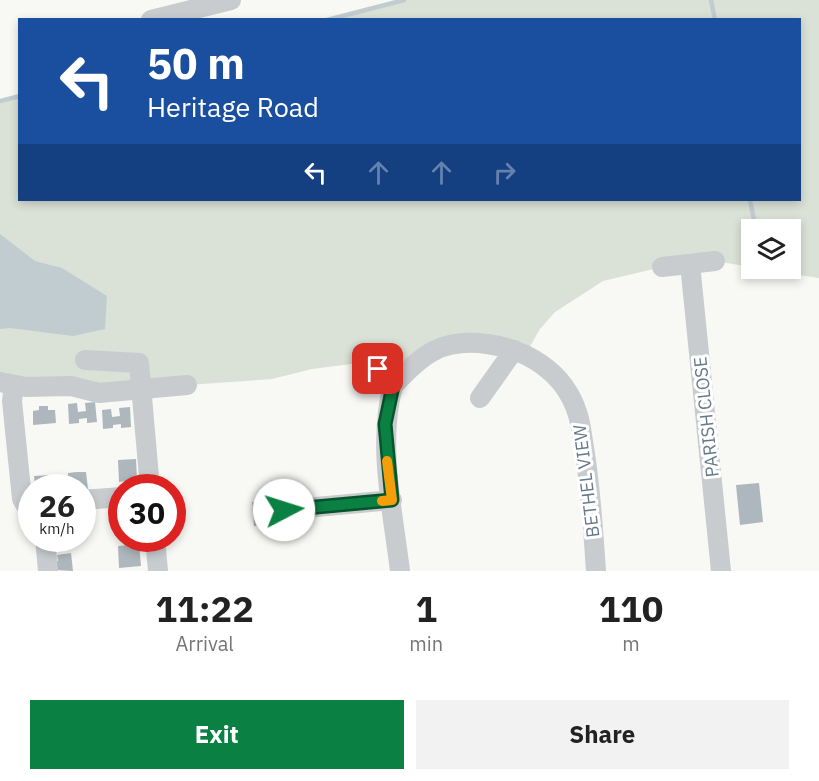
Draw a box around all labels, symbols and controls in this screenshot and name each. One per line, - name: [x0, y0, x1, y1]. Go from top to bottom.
- text: 50 m: [147, 36, 245, 91]
- icon: left: [48, 42, 126, 120]
- text: Heritage Road: [147, 89, 319, 124]
- icon: left: [299, 156, 332, 189]
- icon: ahead: [362, 156, 395, 189]
- icon: ahead: [425, 156, 458, 189]
- icon: right: [488, 156, 521, 189]
- map controls: [741, 219, 801, 279]
- button: layers: [741, 219, 801, 279]
- pin: [352, 343, 403, 394]
- icon: arrive: [361, 352, 394, 385]
- street label: PARISH CLOSE: [688, 356, 724, 478]
- street label: BETHEL VIEW: [568, 423, 604, 539]
- speed limit sign: 30: [108, 474, 186, 552]
- position arrow: [252, 478, 316, 542]
- text: 26: [39, 486, 75, 525]
- text: km/h: [39, 519, 75, 538]
- text: 11:22: [156, 585, 254, 632]
- text: 1: [415, 585, 437, 632]
- text: 110: [599, 585, 663, 632]
- text: Arrival: [176, 630, 234, 657]
- text: min: [409, 630, 443, 657]
- text: m: [622, 630, 640, 657]
- button: Exit: [30, 700, 404, 769]
- button: Share: [416, 700, 789, 769]

